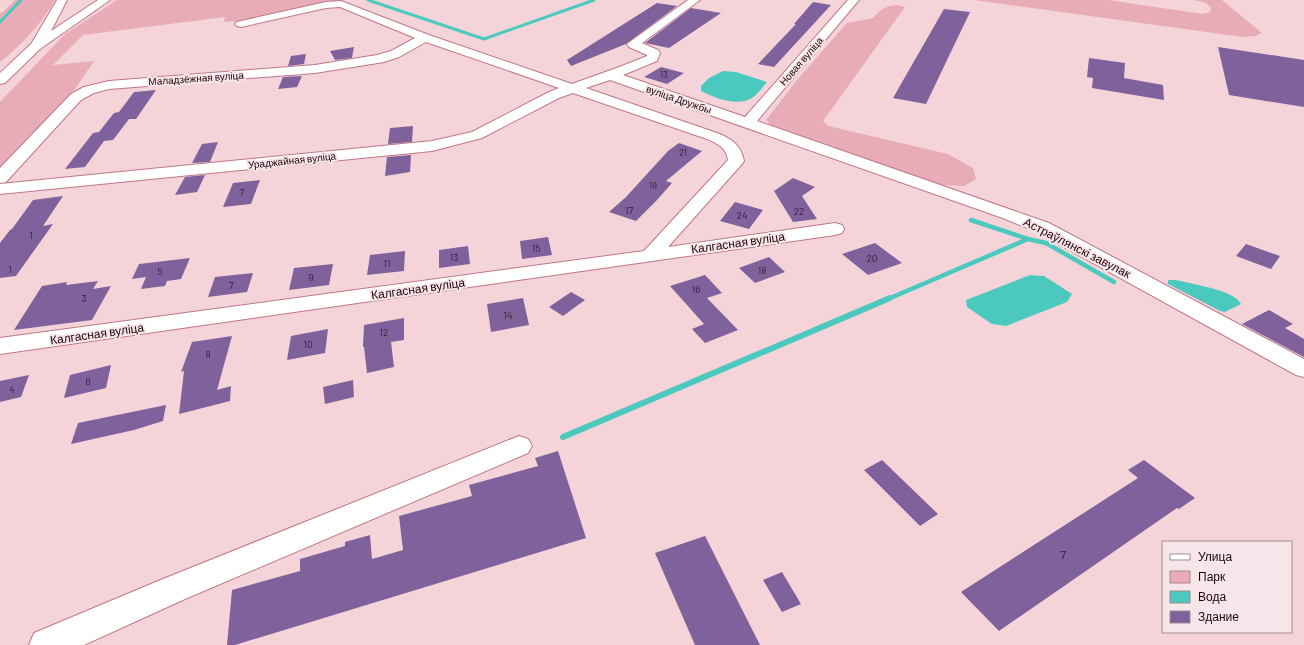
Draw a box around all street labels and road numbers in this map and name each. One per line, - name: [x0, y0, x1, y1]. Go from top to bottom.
- street label: Новая вуліца: [777, 34, 826, 88]
- street label: Маладзёжная вуліца: [148, 69, 245, 87]
- street label: вуліца Дружбы: [645, 82, 713, 116]
- street label: Ураджайная вуліца: [247, 149, 337, 171]
- street label: Астраўлянскі завулак: [1021, 214, 1134, 281]
- street label: Калгасная вуліца: [690, 228, 786, 257]
- street label: Калгасная вуліца: [370, 274, 466, 303]
- street label: Калгасная вуліца: [49, 319, 145, 348]

